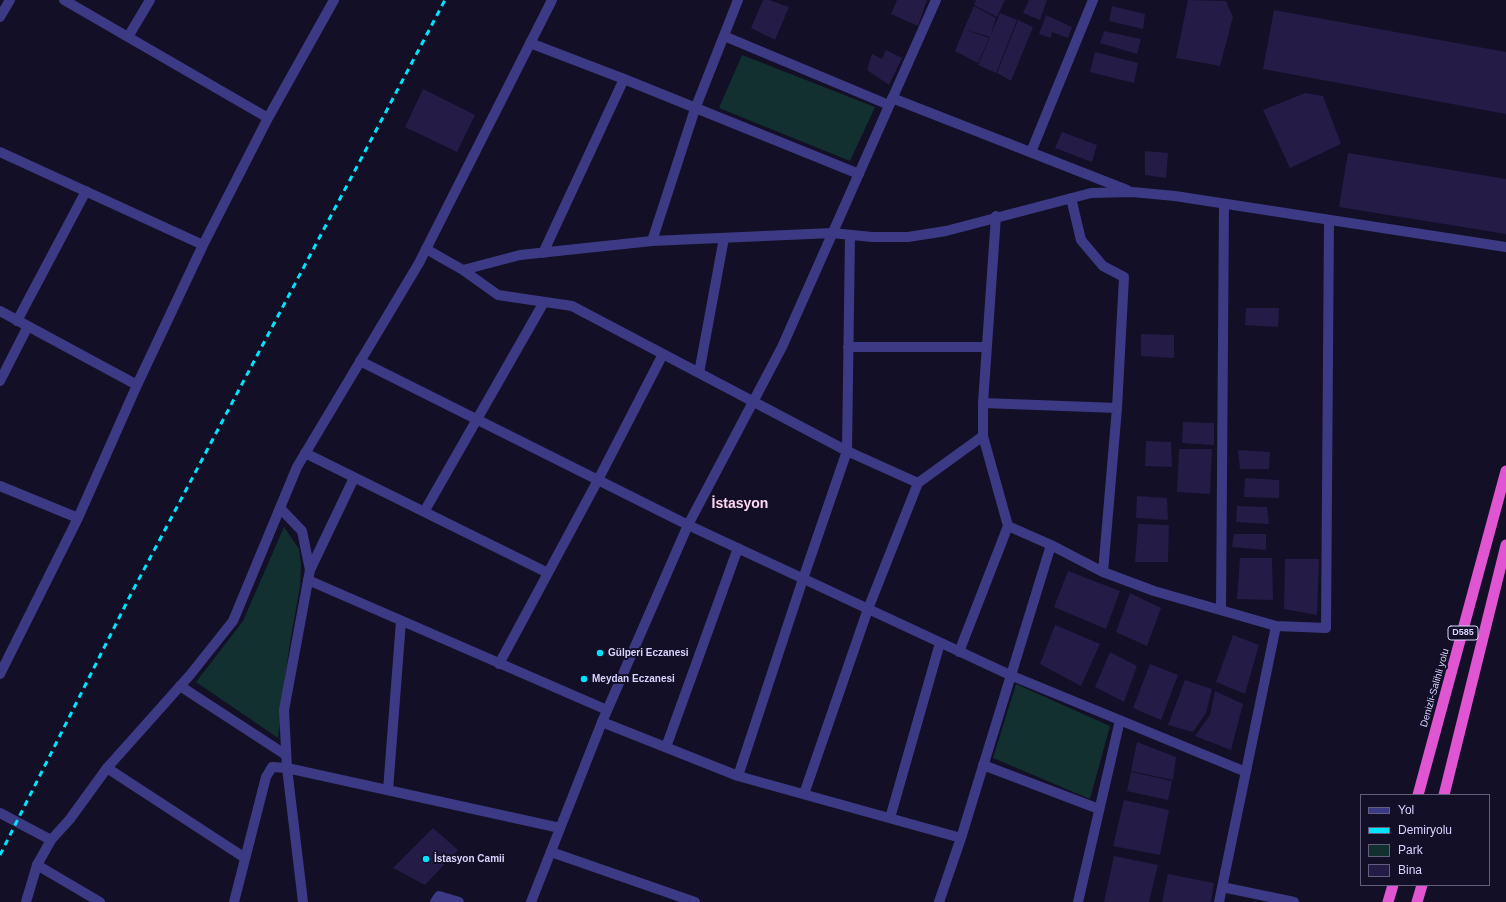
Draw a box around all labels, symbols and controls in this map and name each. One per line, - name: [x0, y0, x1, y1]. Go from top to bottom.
- district label: İstasyon: [712, 496, 768, 512]
- road number: D585: [1448, 626, 1478, 640]
- place label: Gülperi Eczanesi: [608, 647, 689, 659]
- street label: Denizli-Salihli yolu: [1418, 647, 1452, 729]
- marker: Gülperi Eczanesi: [595, 648, 605, 658]
- place label: Meydan Eczanesi: [592, 673, 675, 685]
- marker: Meydan Eczanesi: [579, 674, 589, 684]
- legend: [1360, 794, 1490, 886]
- text: Yol: [1398, 803, 1414, 817]
- text: Demiryolu: [1398, 823, 1452, 837]
- text: Park: [1398, 843, 1423, 857]
- place label: İstasyon Camii: [434, 853, 505, 865]
- marker: İstasyon Camii: [421, 854, 431, 864]
- text: Bina: [1398, 863, 1422, 877]

